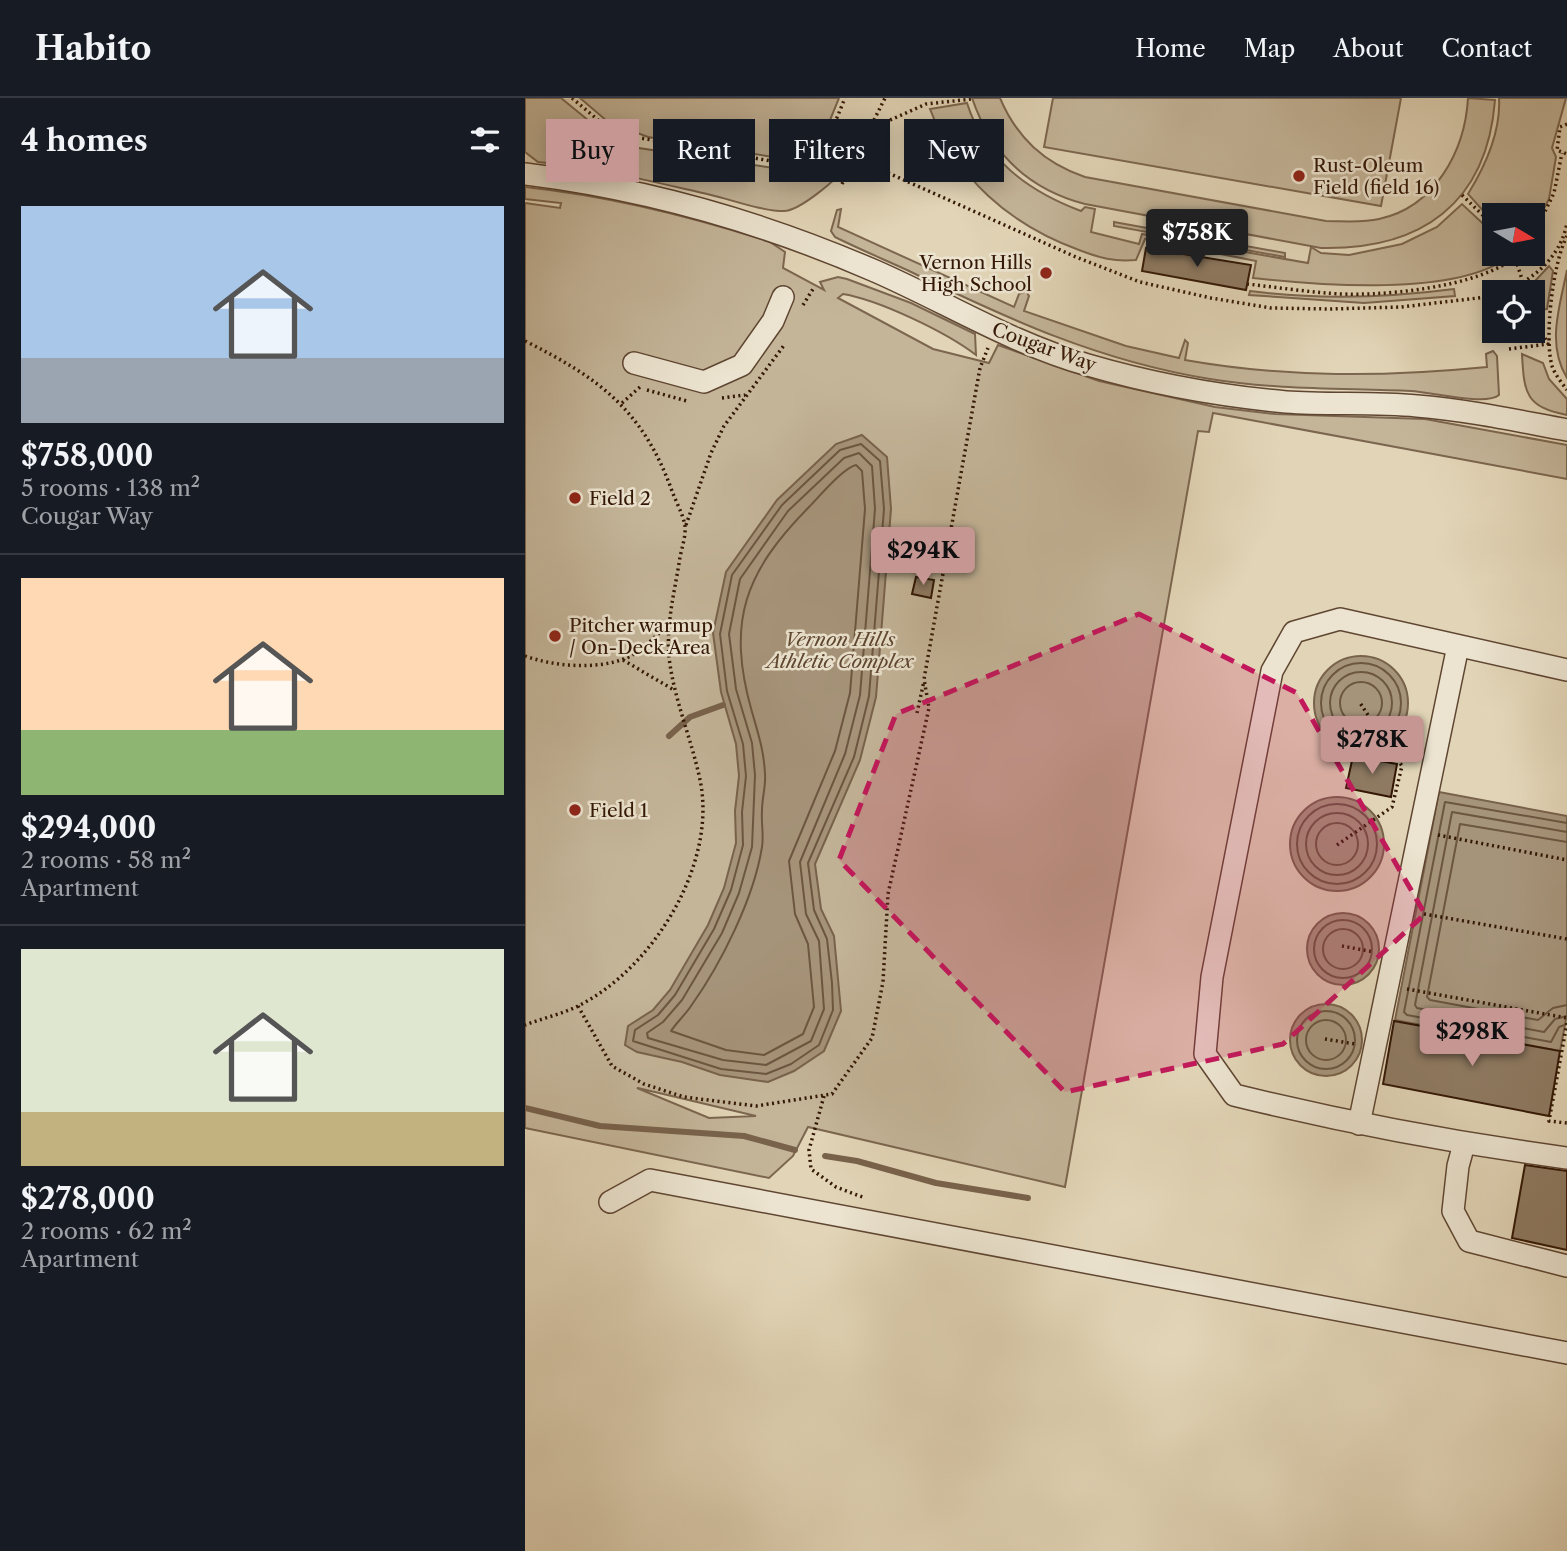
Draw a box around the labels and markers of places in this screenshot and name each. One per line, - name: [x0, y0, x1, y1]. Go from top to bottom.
- place label: Rust-Oleum Field (field 16): [1313, 154, 1439, 199]
- marker: Rust-Oleum Field (field 16): [1291, 168, 1307, 184]
- pin: $758K: [1148, 209, 1246, 269]
- place label: Vernon Hills High School: [918, 251, 1032, 296]
- marker: Vernon Hills High School: [1038, 265, 1054, 281]
- place label: Field 2: [589, 487, 651, 510]
- marker: Field 2: [567, 490, 583, 506]
- pin: $294K: [874, 528, 972, 587]
- place label: Pitcher warmup / On-Deck Area: [569, 614, 713, 659]
- marker: Pitcher warmup / On-Deck Area: [547, 628, 563, 644]
- pin: $278K: [1323, 716, 1421, 776]
- place label: Field 1: [589, 799, 648, 822]
- marker: Field 1: [567, 802, 583, 818]
- pin: $298K: [1423, 1009, 1521, 1068]

